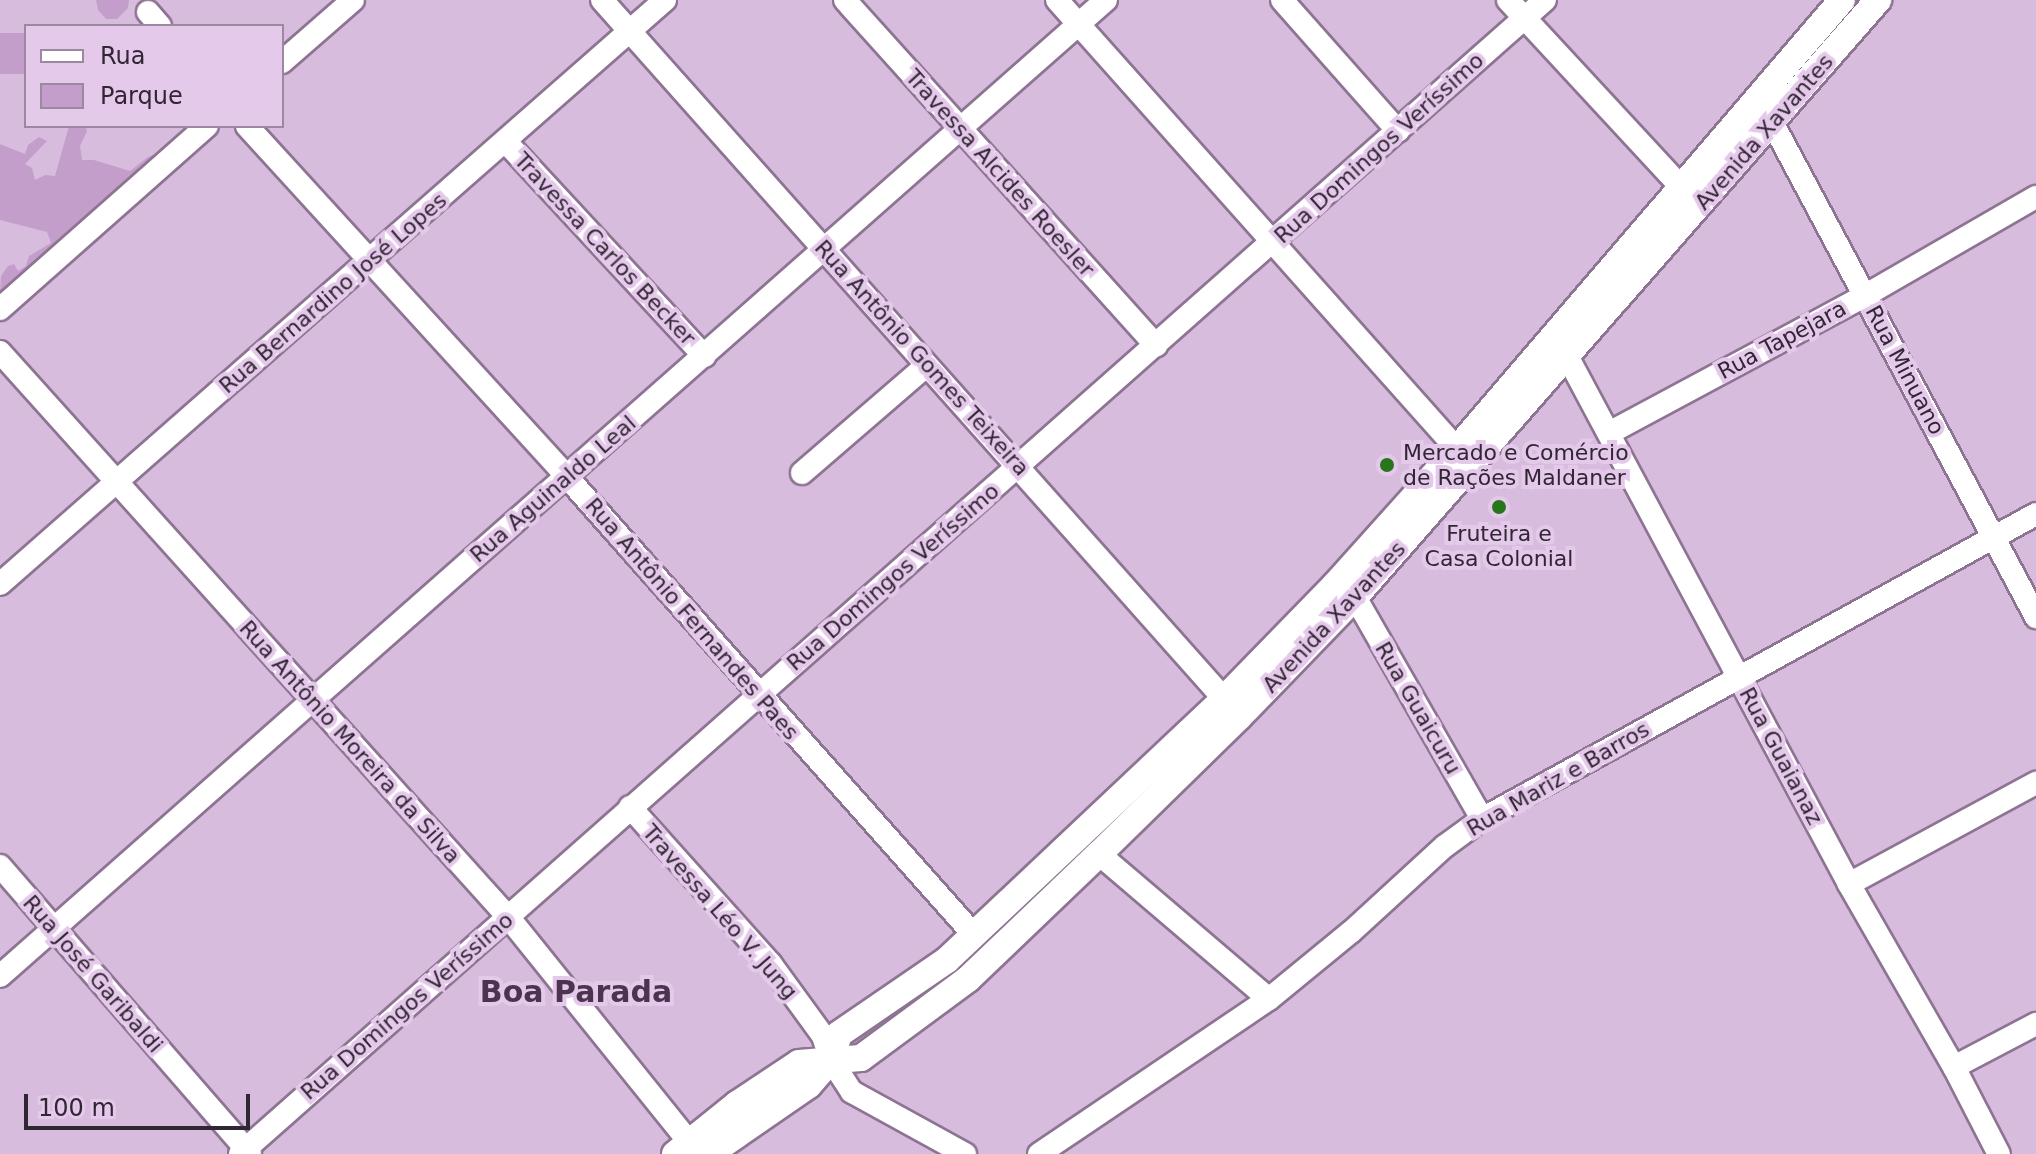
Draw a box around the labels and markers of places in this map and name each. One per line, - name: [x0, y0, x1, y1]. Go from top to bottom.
- place label: Mercado e Comércio de Rações Maldaner: [1403, 439, 1629, 490]
- marker: Mercado e Comércio de Rações Maldaner: [1378, 456, 1396, 474]
- marker: Fruteira e Casa Colonial: [1490, 498, 1508, 516]
- place label: Fruteira e Casa Colonial: [1425, 520, 1573, 572]

